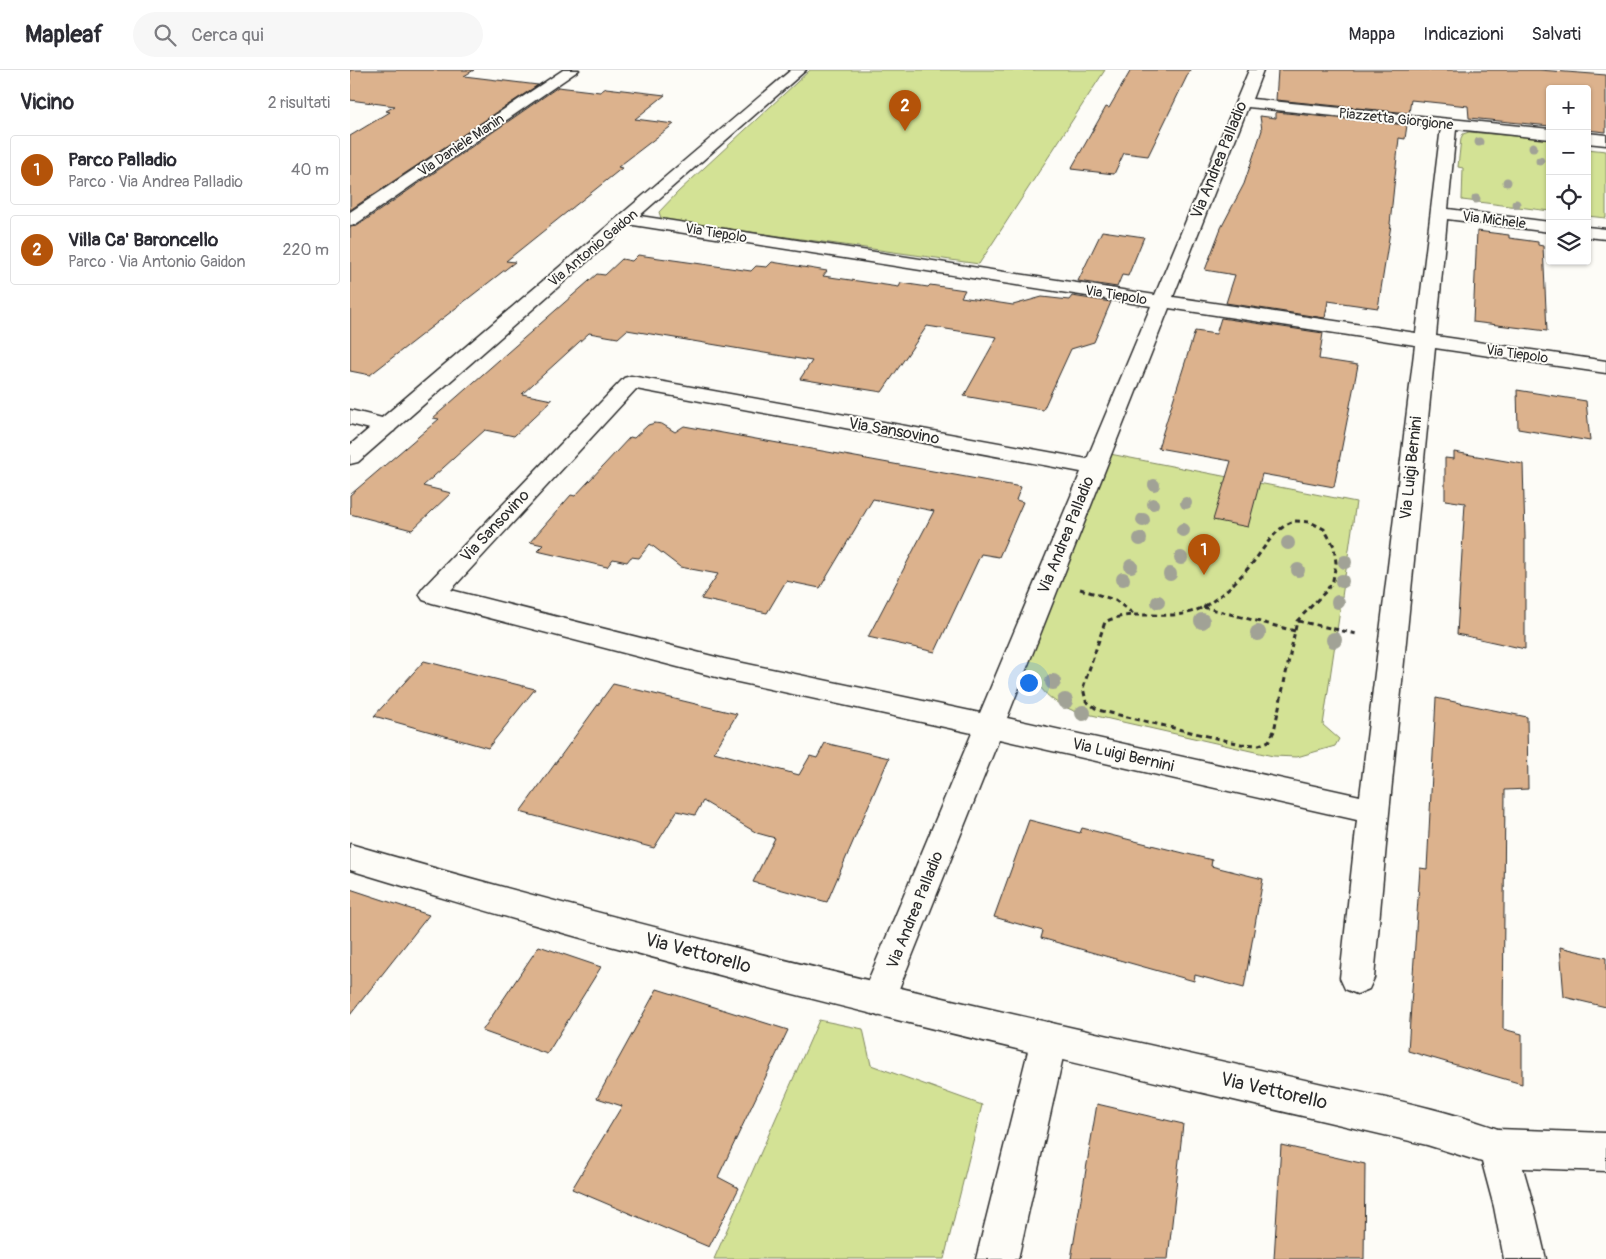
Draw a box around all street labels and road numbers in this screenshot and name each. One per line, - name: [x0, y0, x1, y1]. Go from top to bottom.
- street label: Via Andrea Palladio: [1186, 98, 1252, 222]
- street label: Piazzetta Giorgione: [1338, 105, 1454, 133]
- street label: Via Daniele Manin: [415, 110, 507, 180]
- street label: Via Antonio Gaidon: [545, 206, 641, 290]
- street label: Via Michele: [1461, 208, 1527, 232]
- street label: Via Tiepolo: [684, 220, 749, 246]
- street label: Via Tiepolo: [1084, 282, 1149, 308]
- street label: Via Tiepolo: [1485, 341, 1550, 367]
- street label: Via Sansovino: [847, 413, 941, 449]
- street label: Via Luigi Bernini: [1396, 415, 1426, 521]
- street label: Via Andrea Palladio: [1033, 473, 1099, 597]
- street label: Via Sansovino: [456, 485, 534, 566]
- street label: Via Luigi Bernini: [1070, 734, 1176, 776]
- street label: Via Andrea Palladio: [882, 848, 948, 972]
- street label: Via Vettorello: [642, 927, 754, 979]
- street label: Via Vettorello: [1218, 1067, 1330, 1115]

